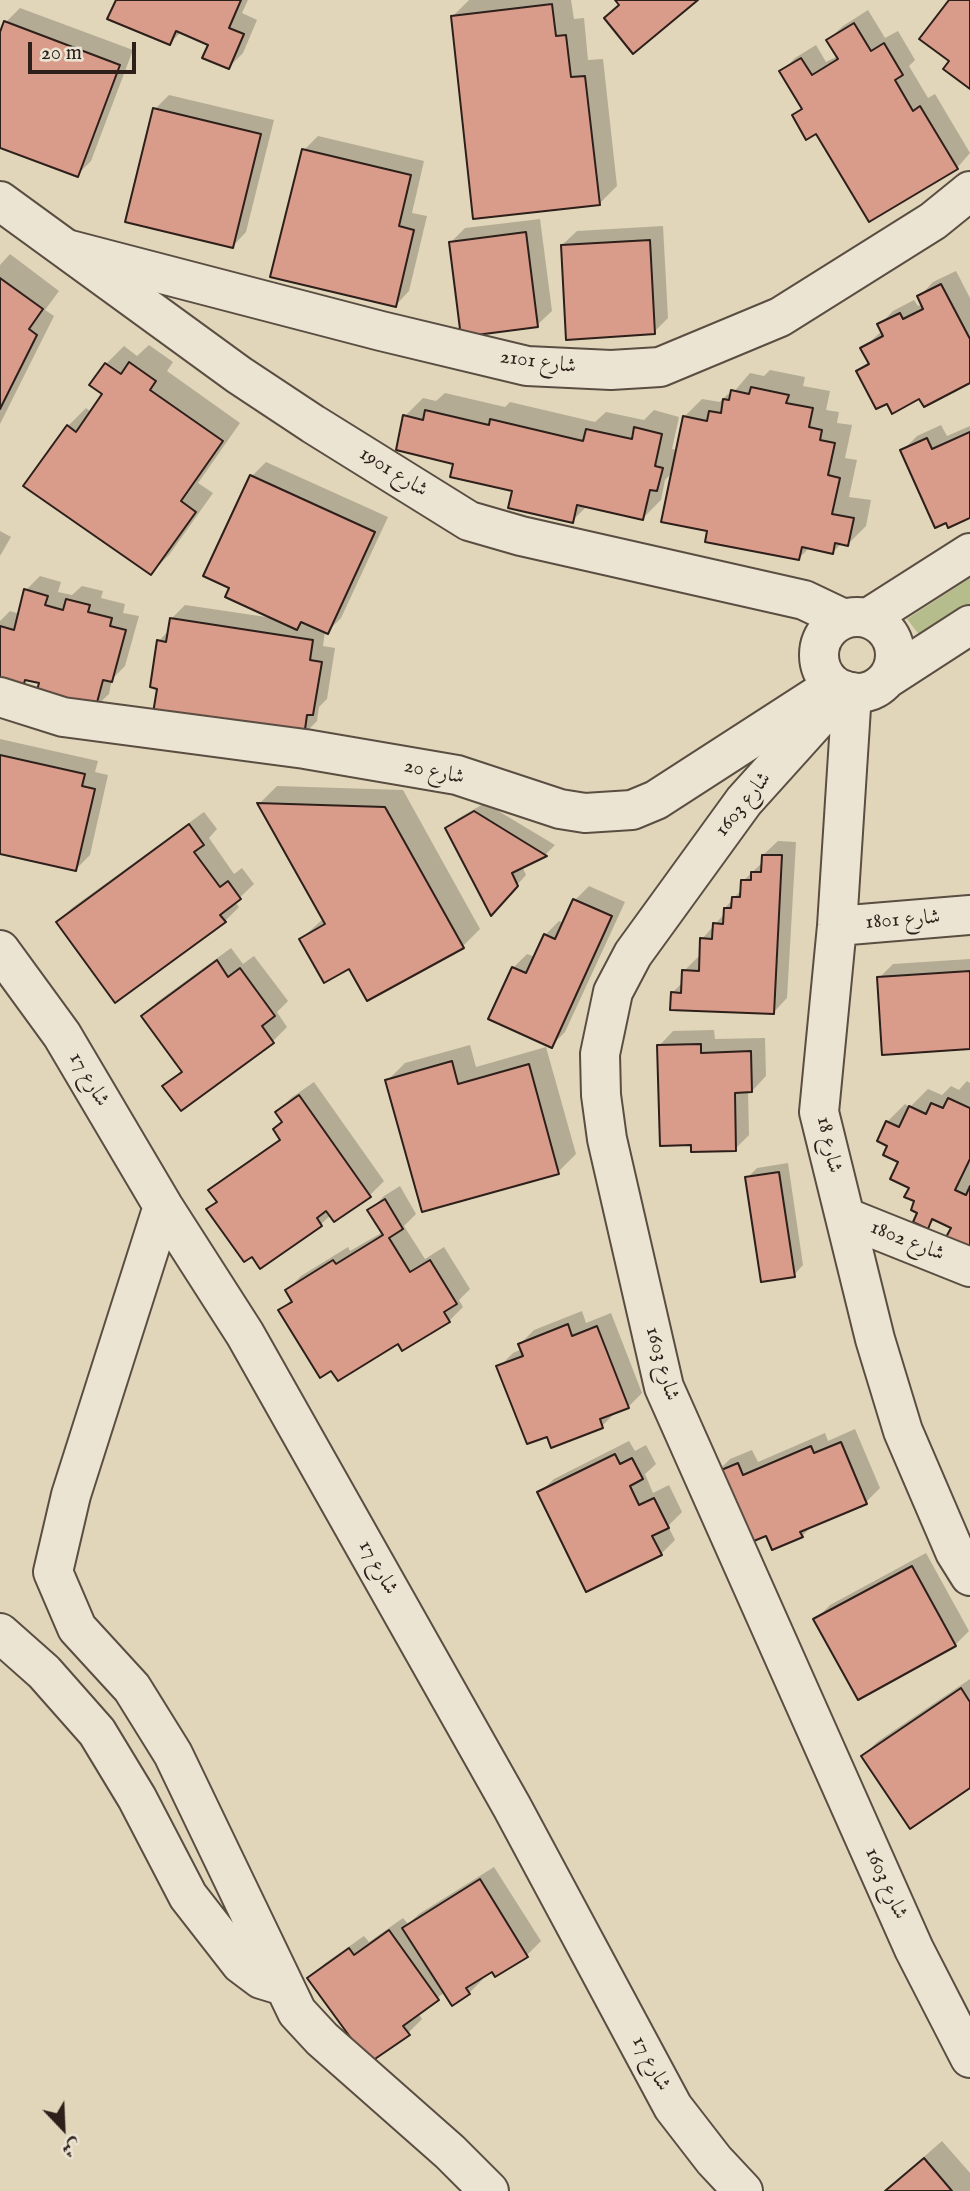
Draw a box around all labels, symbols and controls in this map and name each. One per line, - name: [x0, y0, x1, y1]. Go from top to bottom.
- scale bar: [32, 28, 140, 72]
- text: 20 m: [41, 40, 82, 67]
- street label: شارع 2101: [498, 345, 578, 381]
- street label: شارع 1901: [354, 442, 432, 504]
- street label: شارع 20: [401, 754, 467, 792]
- street label: شارع 1603: [710, 768, 778, 842]
- street label: شارع 1801: [865, 906, 941, 936]
- street label: شارع 17: [62, 1048, 114, 1112]
- street label: شارع 18: [810, 1114, 846, 1176]
- street label: شارع 1802: [866, 1216, 948, 1268]
- street label: شارع 1603: [638, 1324, 684, 1404]
- street label: شارع 17: [352, 1536, 402, 1600]
- street label: شارع 1603: [858, 1844, 912, 1924]
- street label: شارع 17: [625, 2032, 675, 2096]
- north arrow: [28, 2093, 98, 2163]
- text: ش: [58, 2133, 85, 2162]

